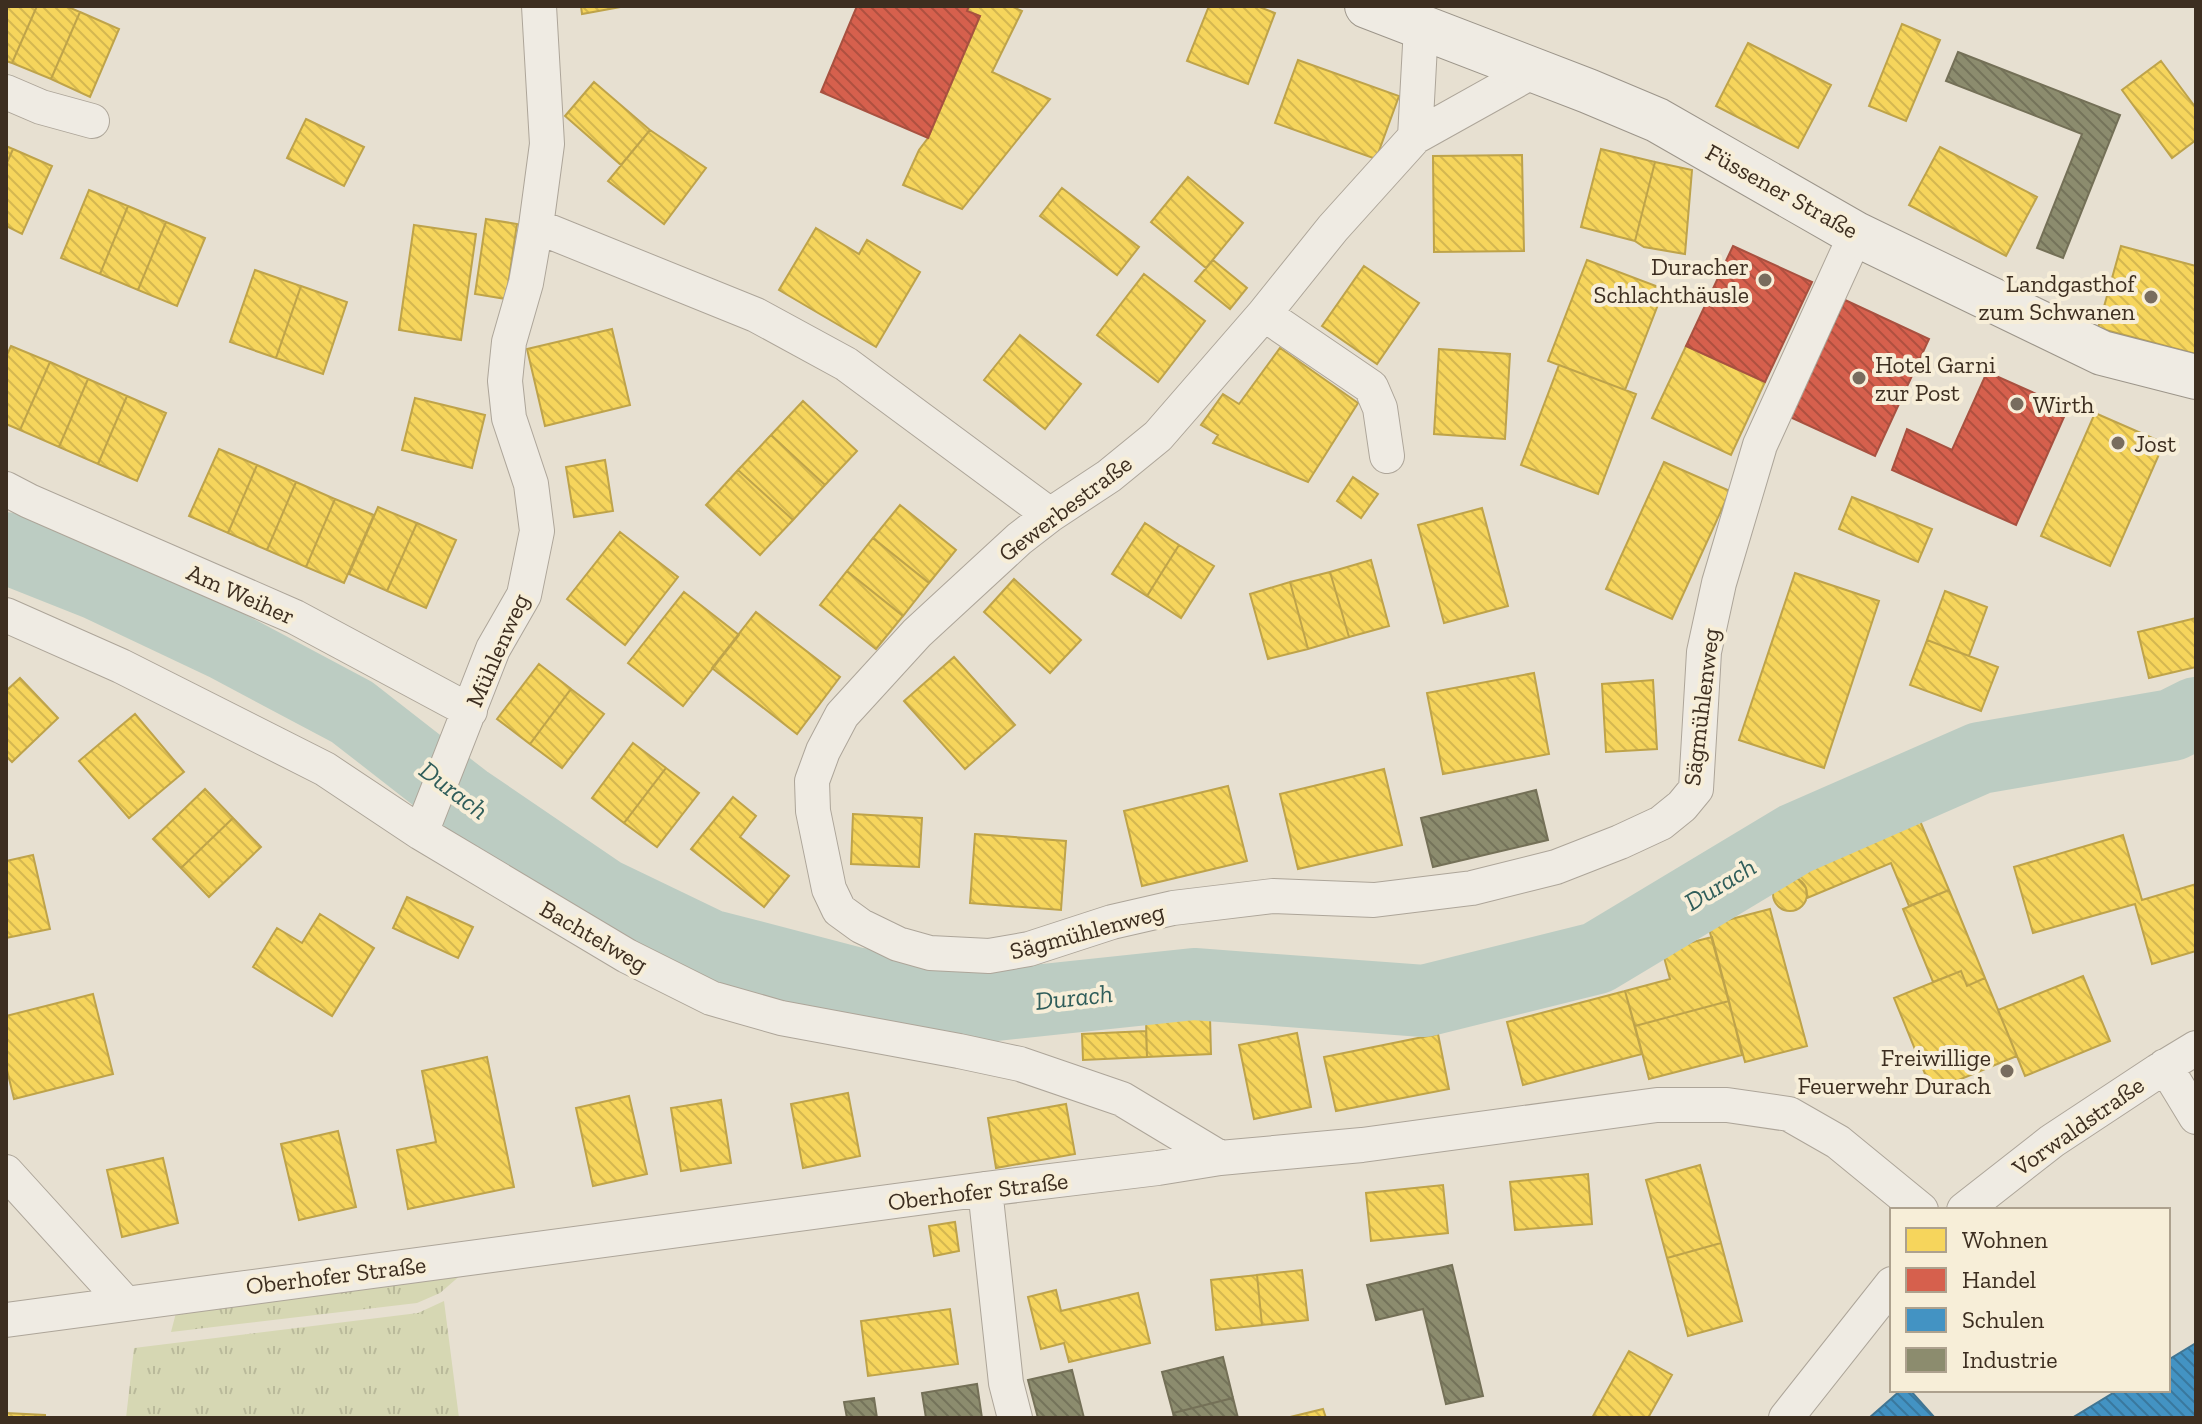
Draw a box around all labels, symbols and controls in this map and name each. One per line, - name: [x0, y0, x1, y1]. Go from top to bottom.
- street label: Füssener Straße: [1701, 137, 1863, 245]
- place label: Duracher Schlachthäusle: [1594, 252, 1749, 309]
- place label: Landgasthof zum Schwanen: [1979, 269, 2137, 326]
- marker: Duracher Schlachthäusle: [1756, 271, 1774, 289]
- marker: Landgasthof zum Schwanen: [2142, 288, 2160, 306]
- place label: Hotel Garni zur Post: [1875, 350, 1996, 407]
- marker: Hotel Garni zur Post: [1850, 369, 1868, 387]
- place label: Wirth: [2033, 390, 2095, 419]
- marker: Wirth: [2008, 395, 2026, 413]
- place label: Jost: [2134, 429, 2176, 458]
- marker: Jost: [2109, 434, 2127, 452]
- street label: Gewerbestraße: [993, 449, 1137, 567]
- street label: Am Weiher: [183, 557, 299, 631]
- street label: Mühlenweg: [459, 589, 535, 711]
- street label: Sägmühlenweg: [1677, 626, 1725, 788]
- water label: Durach: [413, 754, 495, 826]
- water label: Durach: [1678, 850, 1762, 918]
- street label: Bachtelweg: [535, 894, 653, 978]
- street label: Sägmühlenweg: [1007, 896, 1167, 966]
- water label: Durach: [1034, 977, 1114, 1017]
- place label: Freiwillige Feuerwehr Durach: [1797, 1043, 1992, 1100]
- marker: Freiwillige Feuerwehr Durach: [1998, 1062, 2016, 1080]
- street label: Vorwaldstraße: [2006, 1070, 2149, 1183]
- street label: Oberhofer Straße: [886, 1166, 1070, 1216]
- legend: [1890, 1208, 2170, 1392]
- text: Wohnen: [1962, 1225, 2048, 1254]
- street label: Oberhofer Straße: [244, 1250, 428, 1300]
- text: Handel: [1962, 1265, 2036, 1294]
- text: Schulen: [1962, 1305, 2044, 1334]
- text: Industrie: [1962, 1345, 2058, 1374]

